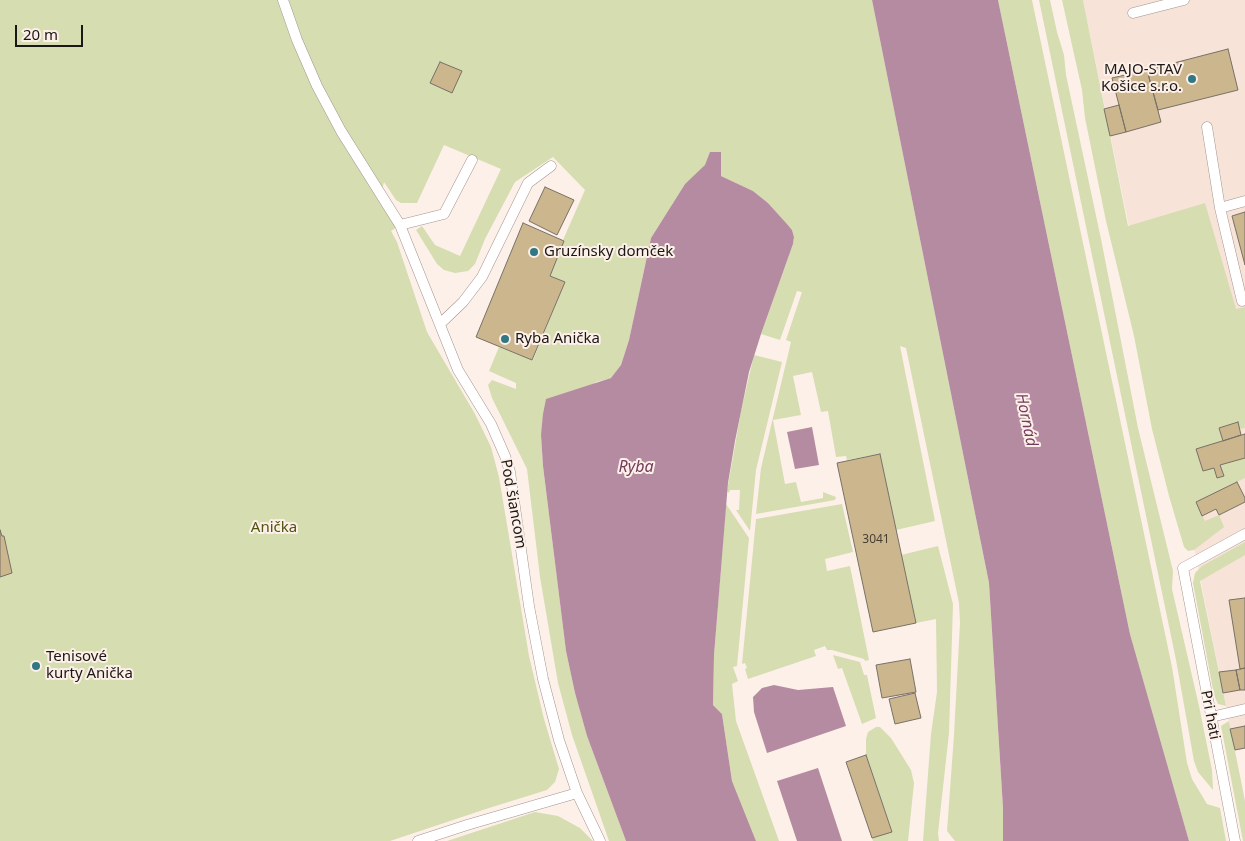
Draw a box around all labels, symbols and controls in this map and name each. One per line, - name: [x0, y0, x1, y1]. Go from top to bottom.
- scale bar: [18, 15, 85, 47]
- text: 20 m: [23, 24, 58, 44]
- place label: MAJO-STAV Košice s.r.o.: [1101, 61, 1182, 96]
- marker: MAJO-STAV Košice s.r.o.: [1186, 73, 1198, 85]
- place label: Gruzínsky domček: [544, 243, 673, 261]
- marker: Gruzínsky domček: [528, 246, 540, 258]
- place label: Ryba Anička: [515, 330, 600, 348]
- marker: Ryba Anička: [499, 333, 511, 345]
- water label: Hornád: [1011, 392, 1041, 448]
- water label: Ryba: [619, 457, 653, 477]
- street label: Pod šiancom: [496, 458, 530, 550]
- park label: Anička: [251, 519, 297, 537]
- house number: 3041: [862, 533, 890, 547]
- place label: Tenisové kurty Anička: [46, 648, 133, 683]
- marker: Tenisové kurty Anička: [30, 660, 42, 672]
- street label: Pri hati: [1196, 689, 1224, 741]

